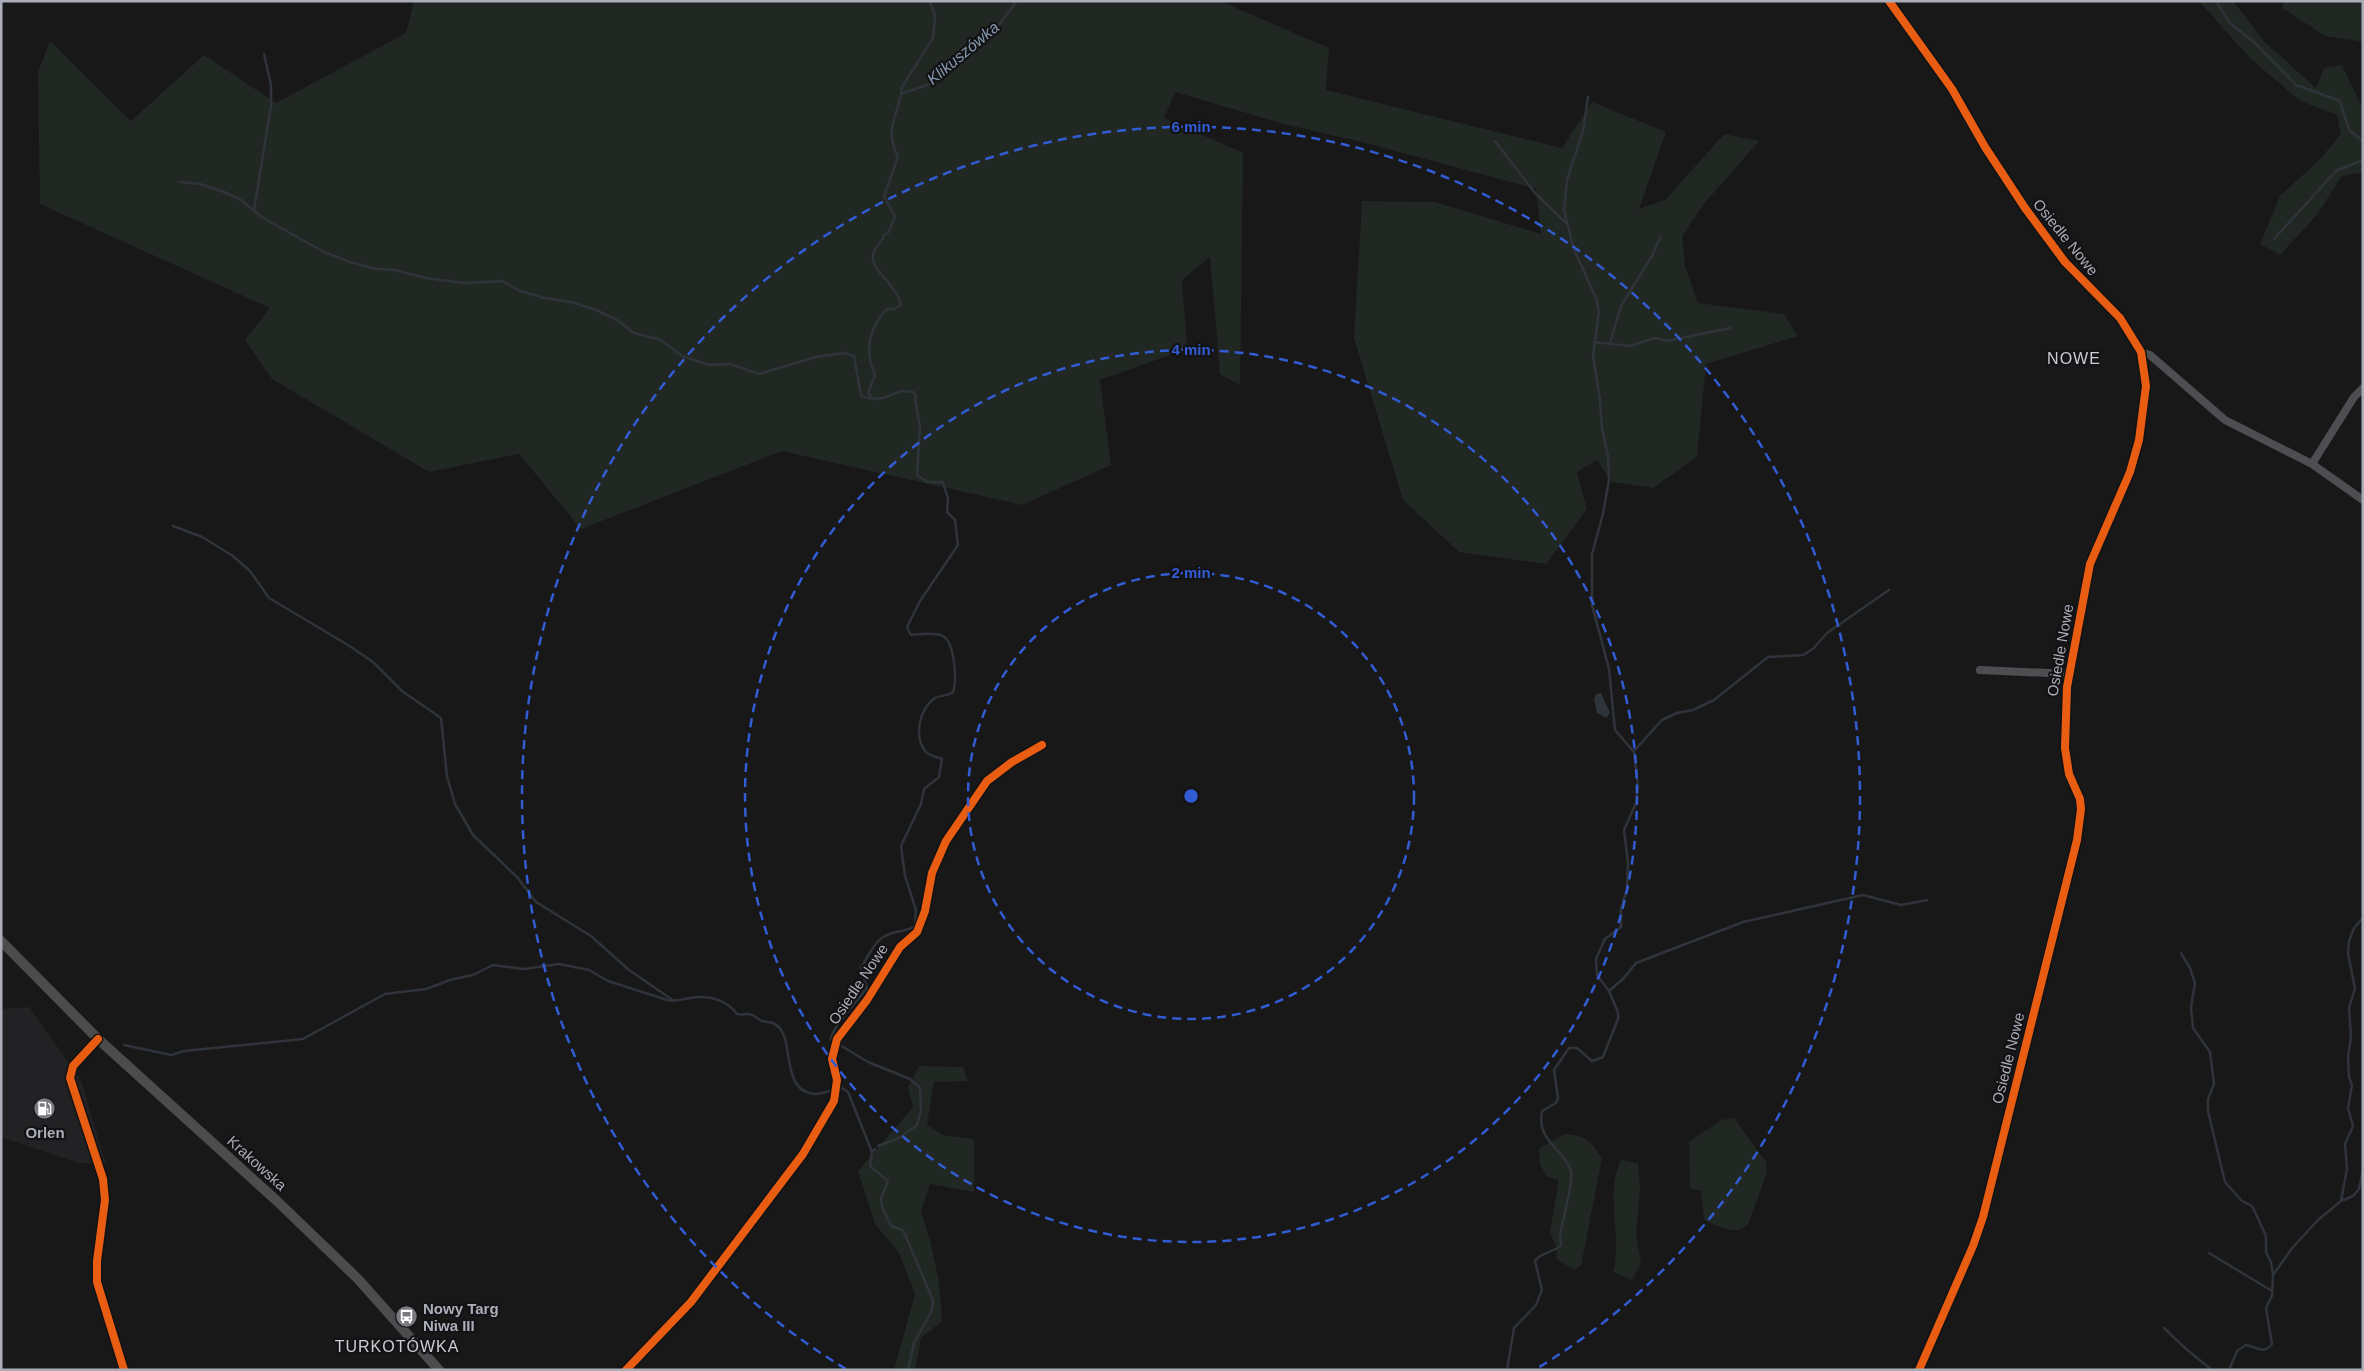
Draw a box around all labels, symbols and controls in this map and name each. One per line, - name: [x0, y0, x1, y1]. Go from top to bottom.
- water label: Klikuszówka: [924, 18, 1002, 88]
- text: 6 min: [1171, 118, 1211, 135]
- street label: Osiedle Nowe: [2030, 195, 2102, 279]
- text: 4 min: [1171, 341, 1211, 358]
- district label: NOWE: [2047, 350, 2101, 367]
- text: 2 min: [1171, 564, 1211, 581]
- street label: Osiedle Nowe: [2044, 603, 2076, 697]
- centre of rings: [1182, 787, 1200, 805]
- street label: Osiedle Nowe: [825, 941, 891, 1027]
- street label: Osiedle Nowe: [1988, 1011, 2028, 1105]
- fuel station icon: Orlen: [33, 1097, 57, 1121]
- place label: Orlen: [25, 1124, 65, 1141]
- street label: Krakowska: [224, 1132, 290, 1194]
- place label: Nowy Targ Niwa III: [423, 1300, 499, 1334]
- bus stop icon: Nowy Targ Niwa III: [395, 1305, 419, 1329]
- district label: TURKOTÓWKA: [335, 1337, 459, 1355]

